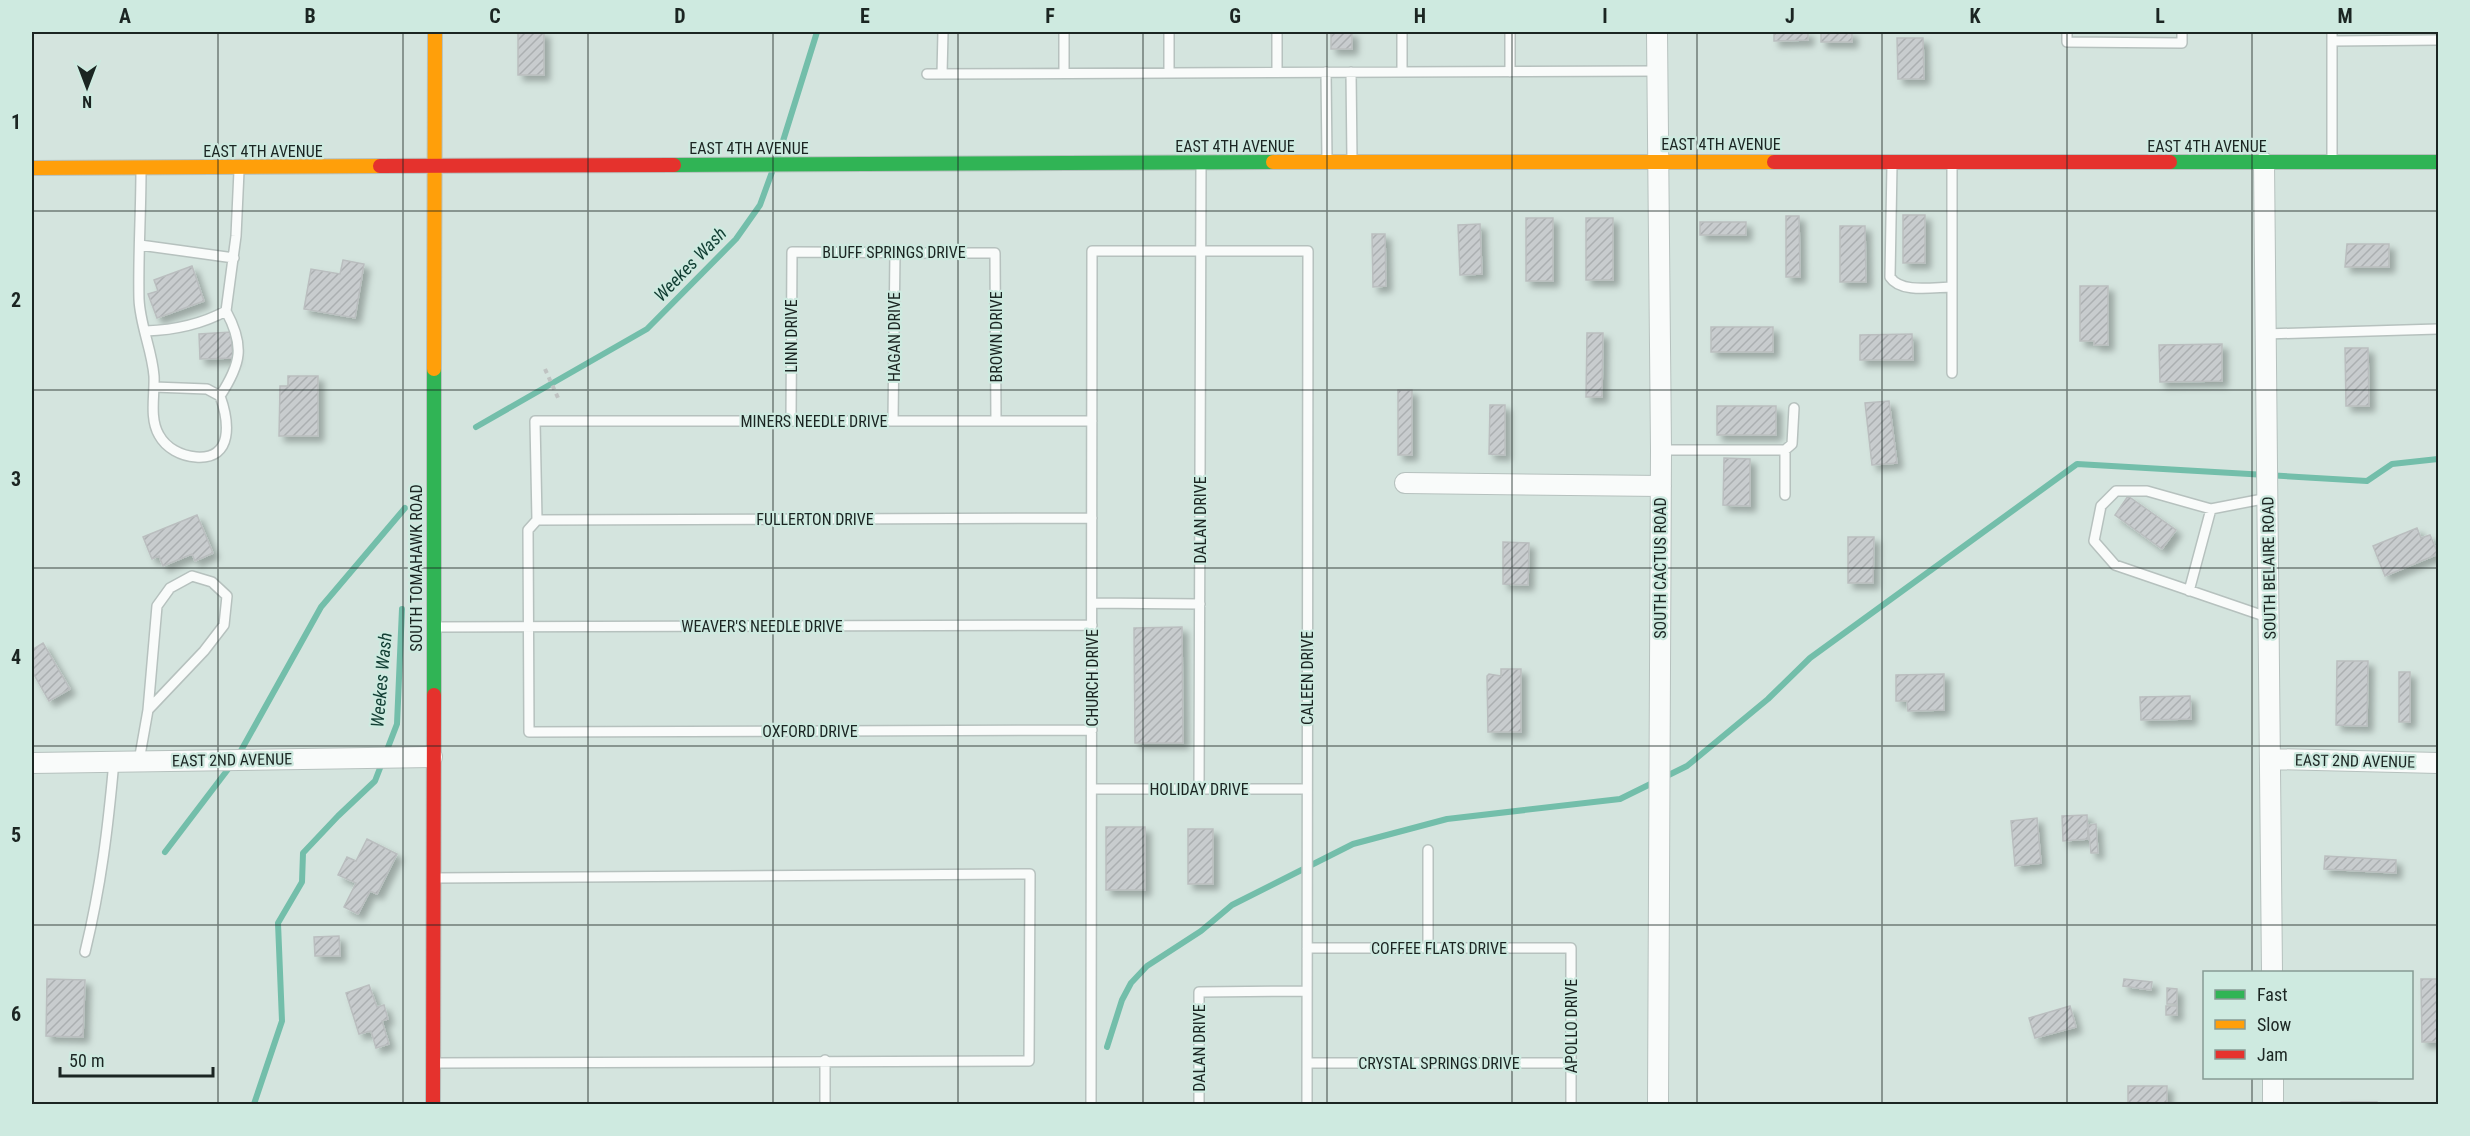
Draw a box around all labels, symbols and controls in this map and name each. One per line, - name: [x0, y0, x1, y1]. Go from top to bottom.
- text: A: [119, 4, 131, 28]
- text: B: [304, 4, 316, 28]
- text: C: [489, 4, 501, 28]
- text: D: [674, 4, 686, 28]
- text: E: [860, 4, 870, 28]
- text: F: [1045, 4, 1055, 28]
- text: G: [1229, 4, 1241, 28]
- text: H: [1414, 4, 1426, 28]
- text: I: [1602, 4, 1608, 28]
- text: J: [1785, 4, 1795, 28]
- text: K: [1969, 4, 1981, 28]
- text: L: [2155, 4, 2165, 28]
- text: M: [2337, 4, 2353, 28]
- north arrow: [57, 57, 117, 117]
- text: N: [82, 92, 92, 111]
- text: 1: [11, 110, 21, 134]
- street label: EAST 4TH AVENUE: [1661, 135, 1781, 154]
- street label: EAST 4TH AVENUE: [1175, 137, 1295, 156]
- street label: EAST 4TH AVENUE: [2147, 137, 2267, 156]
- street label: EAST 4TH AVENUE: [689, 139, 809, 158]
- street label: EAST 4TH AVENUE: [203, 142, 323, 161]
- water label: Weekes Wash: [649, 223, 731, 305]
- street label: BLUFF SPRINGS DRIVE: [822, 243, 966, 262]
- text: 2: [11, 288, 21, 312]
- street label: BROWN DRIVE: [987, 291, 1006, 383]
- street label: HAGAN DRIVE: [885, 292, 904, 382]
- street label: LINN DRIVE: [782, 299, 801, 373]
- street label: MINERS NEEDLE DRIVE: [740, 412, 888, 431]
- text: 3: [11, 467, 21, 491]
- street label: DALAN DRIVE: [1191, 476, 1210, 564]
- street label: SOUTH TOMAHAWK ROAD: [407, 484, 426, 652]
- street label: SOUTH BELAIRE ROAD: [2258, 496, 2280, 640]
- street label: SOUTH CACTUS ROAD: [1651, 497, 1670, 639]
- street label: FULLERTON DRIVE: [756, 510, 874, 529]
- street label: WEAVER'S NEEDLE DRIVE: [681, 617, 843, 636]
- street label: CHURCH DRIVE: [1083, 629, 1102, 727]
- street label: CALEEN DRIVE: [1298, 631, 1317, 725]
- water label: Weekes Wash: [366, 632, 396, 728]
- text: 4: [11, 645, 21, 669]
- street label: OXFORD DRIVE: [762, 722, 858, 741]
- street label: EAST 2ND AVENUE: [172, 749, 292, 771]
- street label: EAST 2ND AVENUE: [2295, 750, 2415, 772]
- street label: HOLIDAY DRIVE: [1149, 780, 1249, 799]
- text: 5: [11, 823, 21, 847]
- street label: COFFEE FLATS DRIVE: [1371, 939, 1507, 958]
- legend: [2203, 971, 2413, 1079]
- street label: APOLLO DRIVE: [1562, 979, 1581, 1073]
- text: Fast: [2257, 984, 2288, 1005]
- text: 6: [11, 1002, 21, 1026]
- street label: DALAN DRIVE: [1190, 1004, 1209, 1092]
- text: Slow: [2257, 1014, 2292, 1035]
- scale bar: [60, 1040, 213, 1078]
- text: Jam: [2257, 1044, 2288, 1065]
- text: 50 m: [69, 1050, 104, 1071]
- street label: CRYSTAL SPRINGS DRIVE: [1358, 1054, 1520, 1073]

